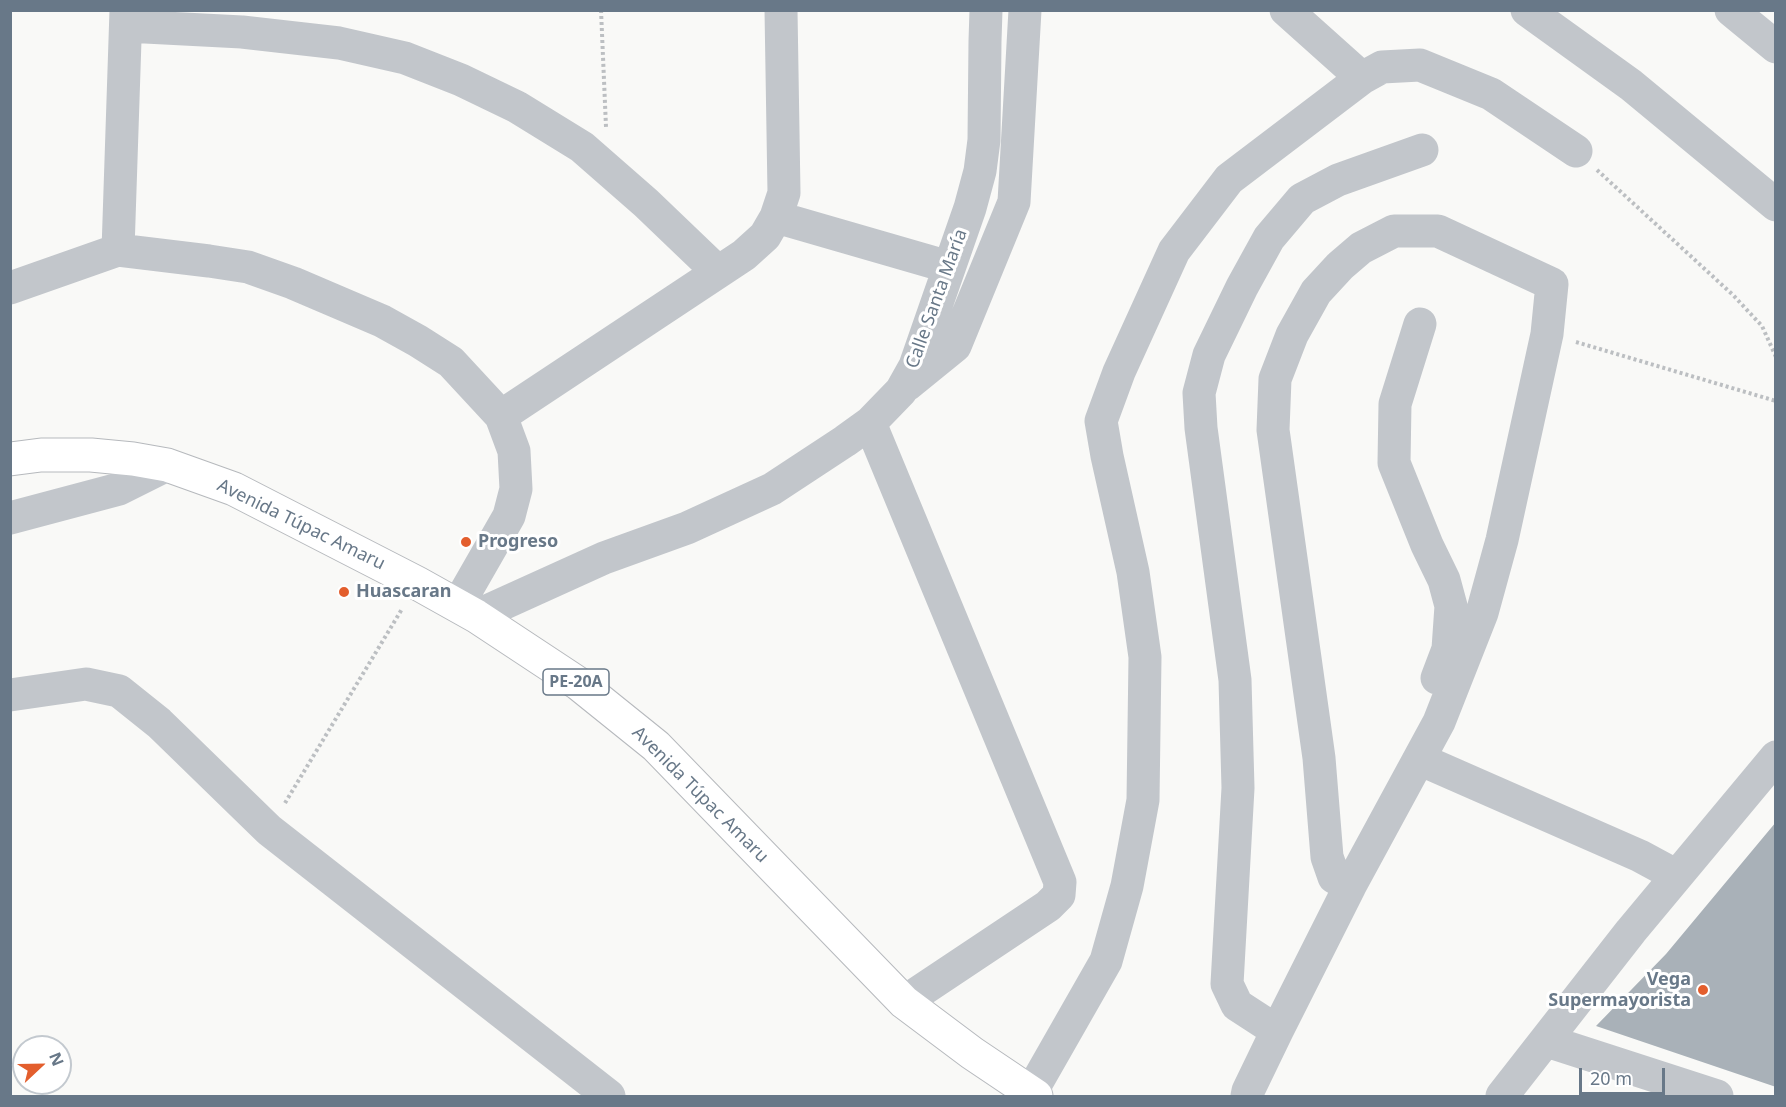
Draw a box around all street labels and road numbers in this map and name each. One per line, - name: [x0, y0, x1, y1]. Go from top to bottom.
- street label: Calle Santa María: [902, 226, 972, 372]
- street label: Avenida Túpac Amaru: [214, 475, 388, 575]
- road number: PE-20A: [543, 669, 609, 695]
- street label: Avenida Túpac Amaru: [627, 722, 773, 868]

